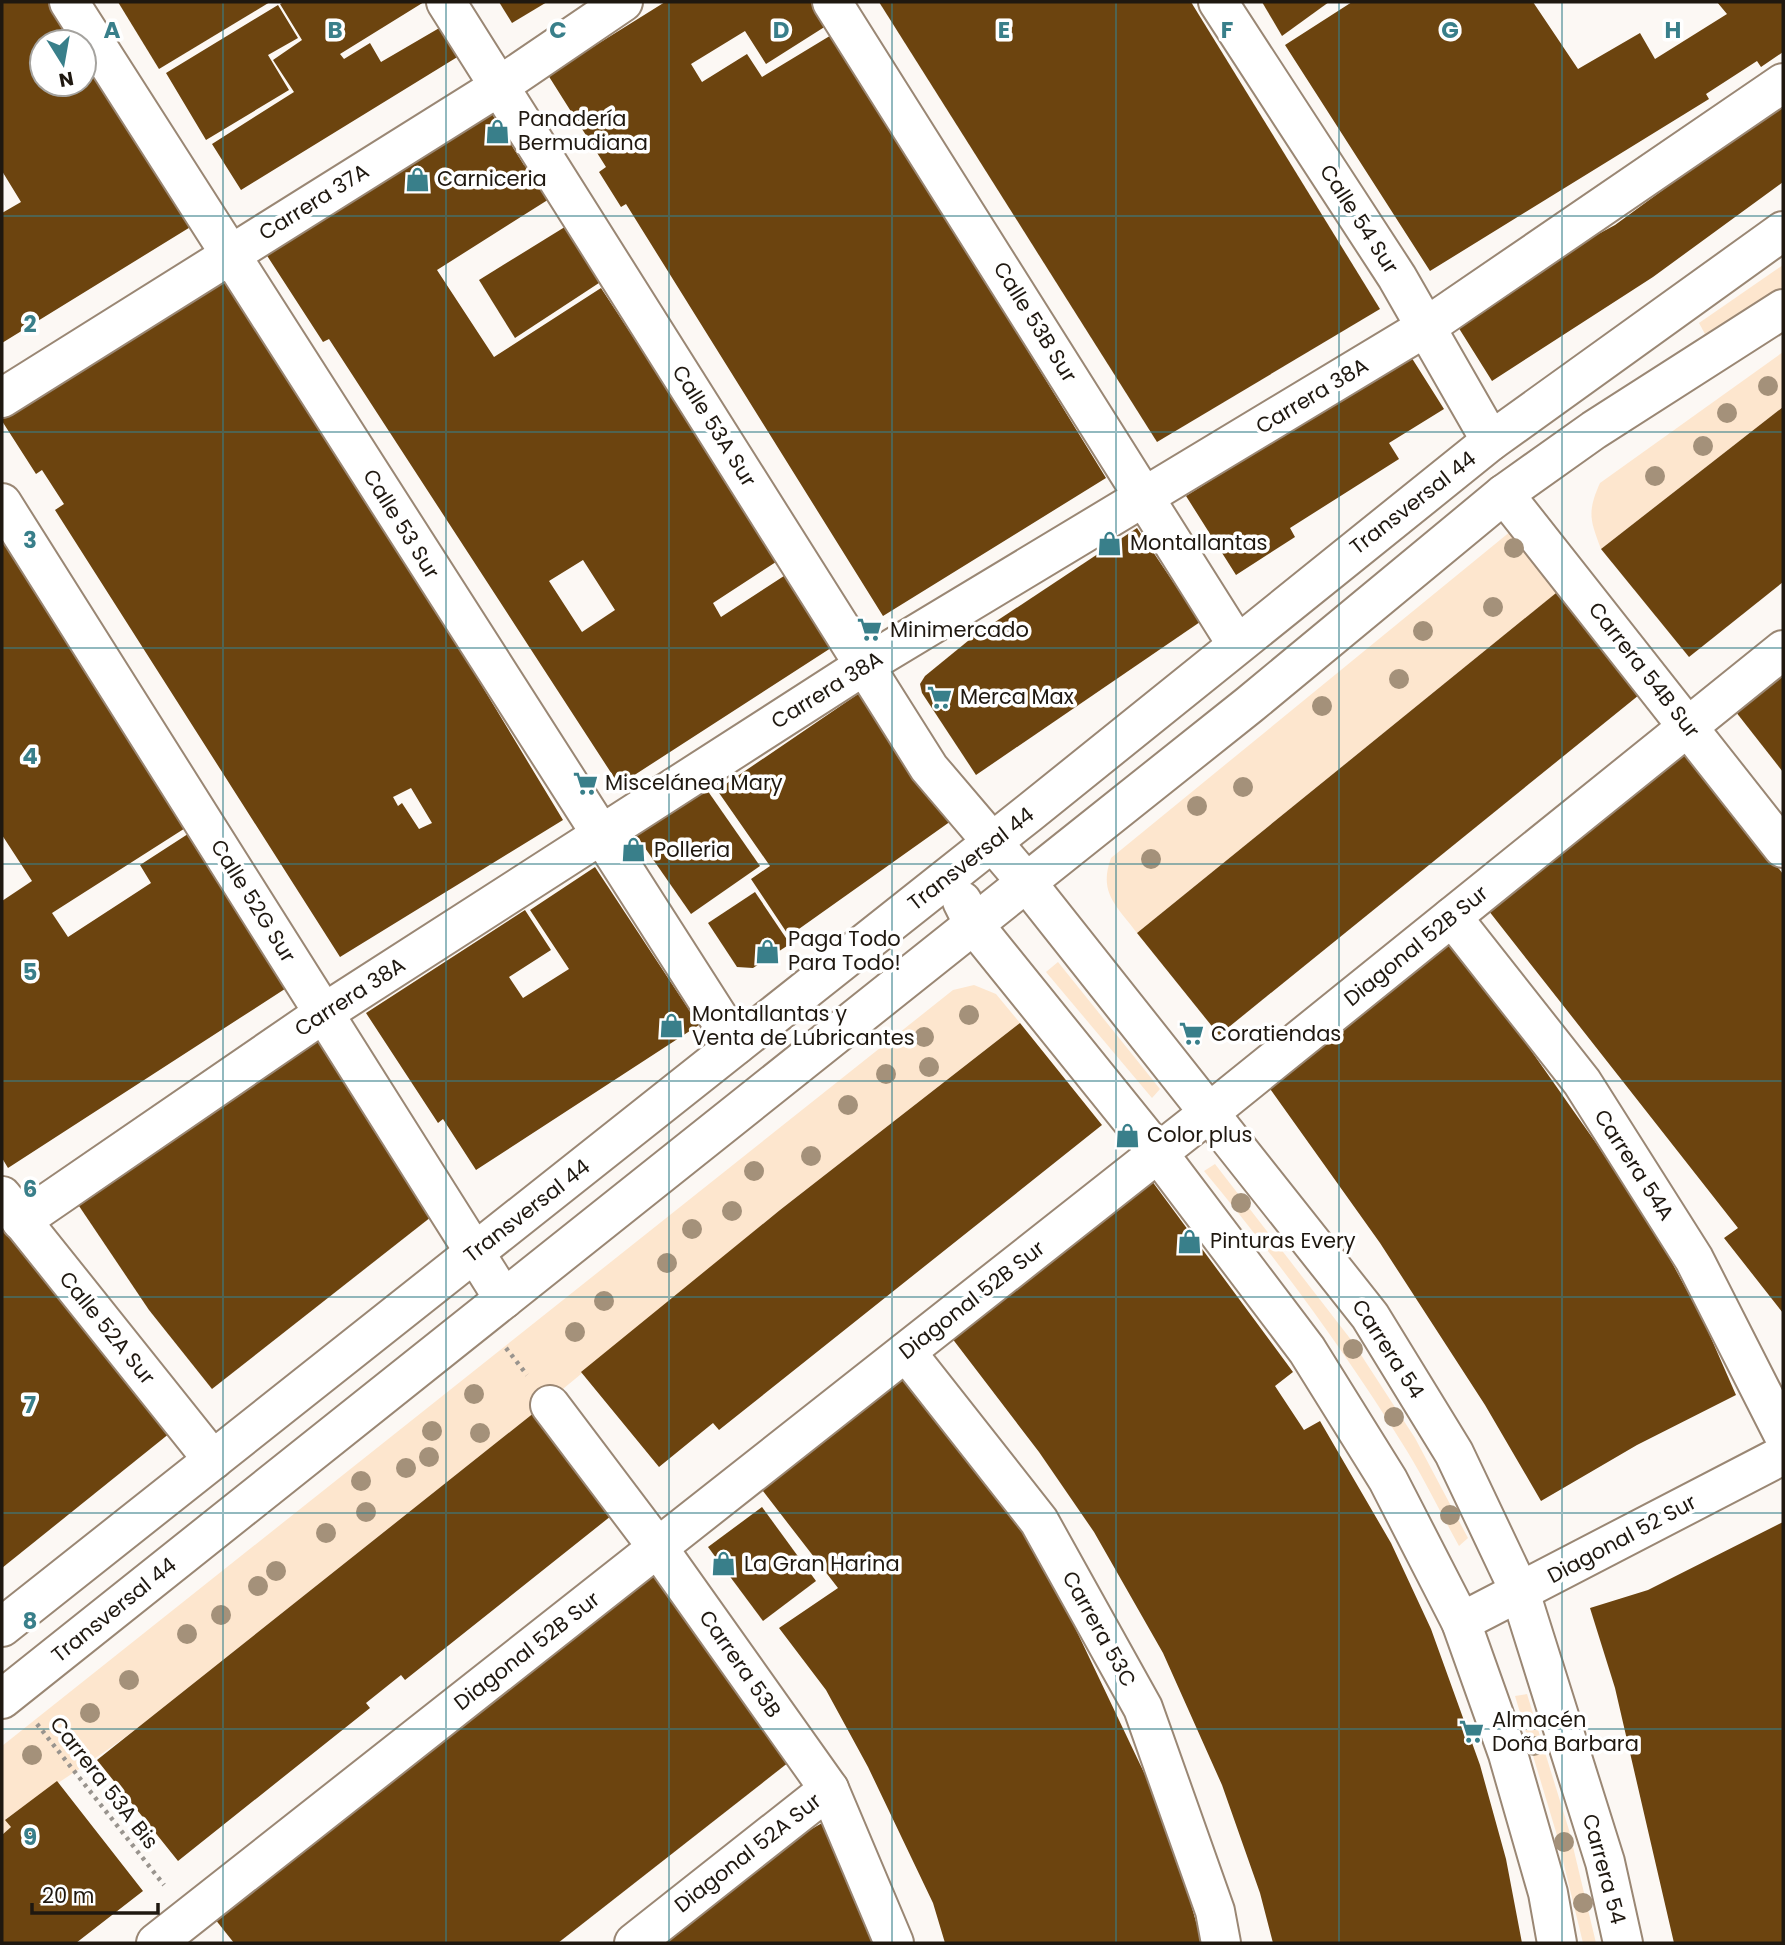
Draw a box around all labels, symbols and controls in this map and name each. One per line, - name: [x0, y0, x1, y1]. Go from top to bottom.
- text: A: [104, 14, 121, 46]
- text: B: [327, 14, 343, 46]
- text: C: [549, 14, 567, 46]
- text: D: [773, 14, 789, 46]
- text: E: [998, 14, 1010, 46]
- text: F: [1221, 14, 1233, 46]
- text: G: [1441, 14, 1459, 46]
- text: H: [1665, 14, 1681, 46]
- north arrow: [28, 28, 98, 98]
- text: N: [57, 65, 76, 94]
- place label: Panadería Bermudiana: [518, 104, 648, 157]
- shop icon: Panadería Bermudiana: [484, 117, 512, 145]
- street label: Carrera 37A: [253, 156, 374, 247]
- street label: Calle 54 Sur: [1313, 158, 1406, 279]
- place label: Carniceria: [437, 164, 547, 193]
- shop icon: Carniceria: [403, 165, 431, 193]
- street label: Calle 53B Sur: [987, 256, 1084, 388]
- text: 2: [23, 308, 37, 340]
- street label: Carrera 38A: [1250, 351, 1373, 441]
- street label: Calle 53A Sur: [665, 359, 763, 492]
- street label: Transversal 44: [1344, 444, 1482, 561]
- street label: Calle 53 Sur: [356, 463, 447, 584]
- text: 3: [23, 524, 37, 556]
- place label: Montallantas: [1130, 528, 1268, 557]
- shop icon: Montallantas: [1096, 529, 1124, 557]
- street label: Carrera 54B Sur: [1582, 596, 1707, 744]
- place label: Minimercado: [890, 615, 1029, 644]
- supermarket icon: Minimercado: [856, 616, 884, 644]
- street label: Carrera 38A: [765, 644, 888, 735]
- place label: Merca Max: [960, 682, 1074, 711]
- supermarket icon: Merca Max: [926, 683, 954, 711]
- text: 4: [22, 740, 38, 772]
- place label: Miscelánea Mary: [605, 768, 783, 797]
- supermarket icon: Miscelánea Mary: [571, 769, 599, 797]
- street label: Transversal 44: [902, 800, 1040, 917]
- street label: Calle 52G Sur: [204, 834, 303, 968]
- place label: Polleria: [654, 835, 730, 864]
- shop icon: Polleria: [620, 836, 648, 864]
- street label: Diagonal 52B Sur: [1338, 878, 1494, 1013]
- place label: Paga Todo Para Todo!: [788, 924, 901, 977]
- shop icon: Paga Todo Para Todo!: [754, 937, 782, 965]
- street label: Carrera 38A: [289, 950, 411, 1043]
- text: 5: [23, 956, 37, 988]
- place label: Montallantas y Venta de Lubricantes: [692, 999, 915, 1052]
- shop icon: Montallantas y Venta de Lubricantes: [658, 1012, 686, 1040]
- place label: Coratiendas: [1211, 1019, 1341, 1048]
- supermarket icon: Coratiendas: [1177, 1020, 1205, 1048]
- street label: Carrera 54A: [1588, 1103, 1681, 1226]
- place label: Color plus: [1147, 1120, 1252, 1149]
- shop icon: Color plus: [1113, 1121, 1141, 1149]
- street label: Transversal 44: [458, 1152, 596, 1269]
- text: 6: [23, 1173, 37, 1205]
- place label: Pinturas Every: [1210, 1226, 1356, 1255]
- shop icon: Pinturas Every: [1176, 1227, 1204, 1255]
- street label: Diagonal 52B Sur: [893, 1233, 1051, 1366]
- street label: Calle 52A Sur: [53, 1265, 162, 1391]
- street label: Carrera 54: [1345, 1293, 1431, 1404]
- text: 7: [24, 1389, 36, 1421]
- street label: Diagonal 52 Sur: [1542, 1487, 1701, 1590]
- place label: La Gran Harina: [744, 1549, 900, 1578]
- street label: Transversal 44: [45, 1550, 182, 1669]
- shop icon: La Gran Harina: [710, 1550, 738, 1578]
- street label: Carrera 53C: [1056, 1566, 1143, 1692]
- street label: Diagonal 52B Sur: [448, 1584, 606, 1717]
- street label: Carrera 53B: [693, 1604, 788, 1723]
- text: 8: [23, 1605, 37, 1637]
- place label: Almacén Doña Barbara: [1492, 1705, 1639, 1758]
- street label: Carrera 53A Bis: [43, 1710, 165, 1855]
- supermarket icon: Almacén Doña Barbara: [1458, 1718, 1486, 1746]
- street label: Diagonal 52A Sur: [668, 1786, 827, 1919]
- street label: Carrera 54: [1576, 1810, 1633, 1927]
- text: 9: [23, 1821, 37, 1853]
- scale bar: [32, 1871, 158, 1915]
- text: 20 m: [42, 1881, 95, 1910]

